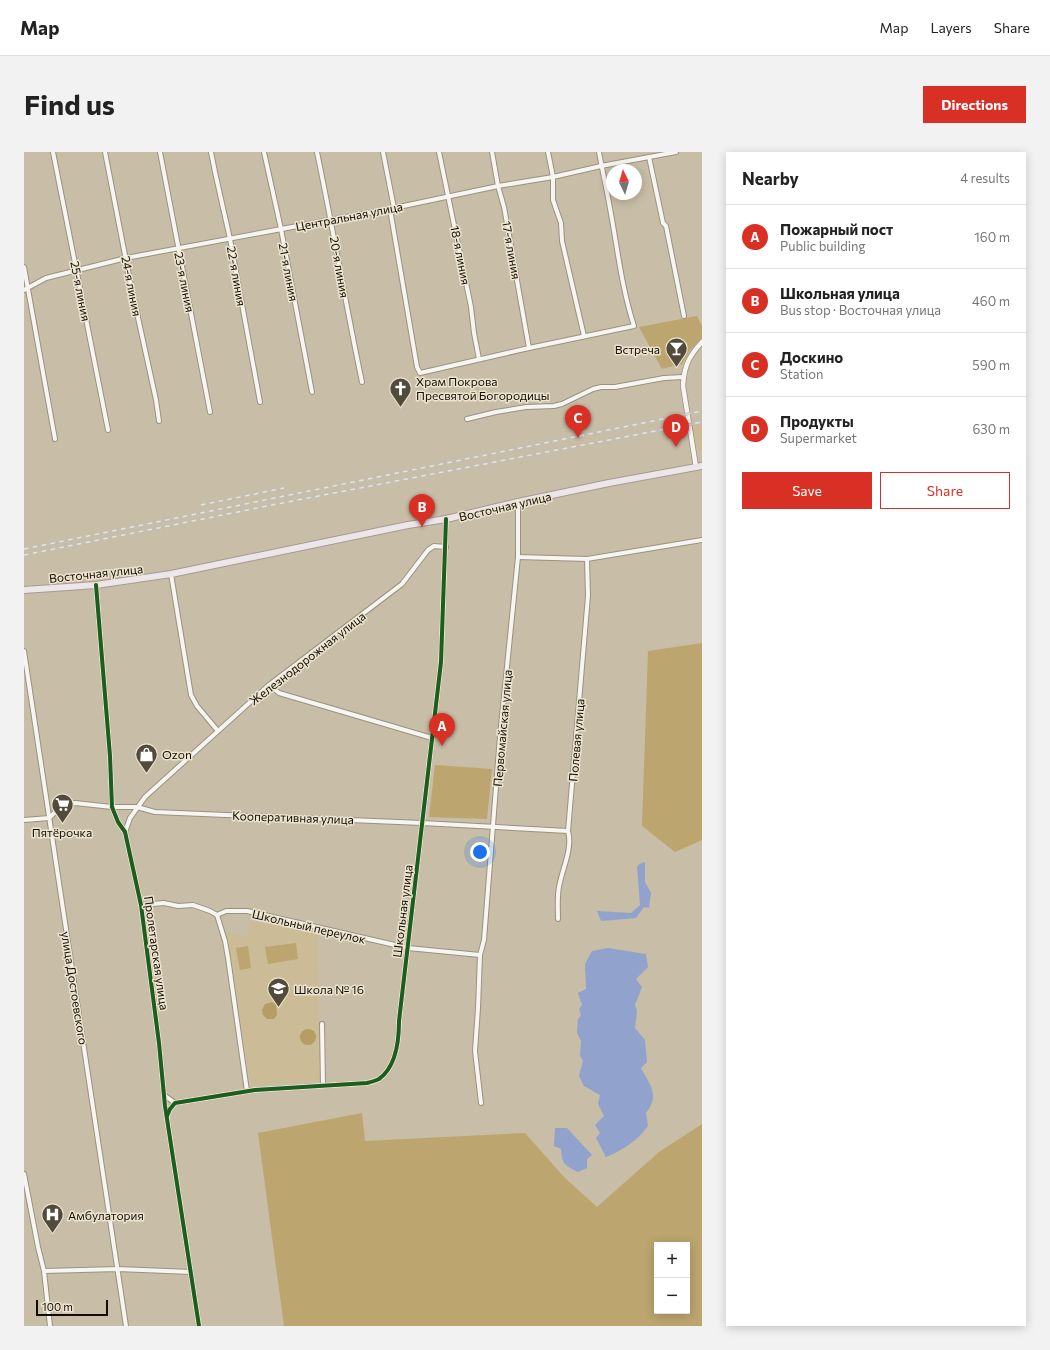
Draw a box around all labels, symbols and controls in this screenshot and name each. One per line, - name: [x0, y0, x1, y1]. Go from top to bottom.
- text: Map: [20, 16, 59, 39]
- text: Map: [880, 19, 908, 36]
- text: Layers: [930, 19, 972, 36]
- text: Share: [994, 19, 1030, 36]
- button: Directions: [923, 86, 1026, 123]
- text: Find us: [24, 87, 115, 121]
- north arrow: [606, 164, 642, 200]
- text: Nearby: [742, 168, 799, 189]
- text: 4 results: [960, 170, 1010, 186]
- street label: Центральная улица: [294, 199, 404, 233]
- street label: 17-я линия: [500, 220, 524, 280]
- text: Пожарный пост: [780, 220, 893, 238]
- street label: 18-я линия: [448, 224, 474, 286]
- text: A: [750, 229, 760, 245]
- text: 160 m: [974, 229, 1010, 245]
- street label: 20-я линия: [328, 235, 352, 299]
- text: Public building: [780, 238, 866, 254]
- street label: 21-я линия: [276, 242, 302, 302]
- street label: 22-я линия: [225, 245, 249, 307]
- street label: 23-я линия: [172, 251, 198, 313]
- street label: 24-я линия: [119, 255, 145, 317]
- street label: 25-я линия: [68, 260, 94, 322]
- text: Школьная улица: [780, 284, 900, 302]
- text: B: [751, 293, 759, 309]
- text: 460 m: [972, 293, 1010, 309]
- text: Bus stop · Восточная улица: [780, 302, 941, 318]
- bar icon: Встреча: [663, 336, 689, 369]
- place label: Встреча: [615, 342, 660, 356]
- text: Доскино: [780, 348, 843, 366]
- text: C: [751, 357, 759, 373]
- text: 590 m: [972, 357, 1010, 373]
- text: Station: [780, 366, 824, 382]
- place label: Храм Покрова Пресвятой Богородицы: [416, 374, 550, 402]
- church icon: Храм Покрова Пресвятой Богородицы: [387, 375, 413, 408]
- pin: C: [565, 405, 591, 438]
- text: Продукты: [780, 412, 854, 430]
- pin: D: [663, 414, 689, 447]
- text: D: [750, 421, 760, 437]
- text: 630 m: [972, 421, 1010, 437]
- text: Supermarket: [780, 430, 857, 446]
- button: Save: [742, 472, 872, 509]
- button: Share: [880, 472, 1010, 509]
- street label: Восточная улица: [457, 489, 553, 523]
- pin: B: [409, 494, 435, 527]
- street label: Восточная улица: [48, 561, 144, 585]
- street label: Железнодорожная улица: [246, 608, 368, 708]
- street label: Первомайская улица: [490, 669, 514, 787]
- street label: Полевая улица: [565, 698, 587, 782]
- pin: A: [429, 713, 455, 746]
- shop icon: Ozon: [133, 741, 159, 774]
- place label: Ozon: [162, 747, 192, 761]
- supermarket icon: Пятёрочка: [49, 792, 75, 825]
- street label: Кооперативная улица: [232, 808, 354, 826]
- place label: Пятёрочка: [32, 825, 92, 839]
- your location: [470, 842, 490, 862]
- street label: Школьная улица: [389, 864, 415, 958]
- street label: Пролетарская улица: [142, 895, 172, 1011]
- street label: Школьный переулок: [251, 906, 368, 946]
- street label: улица Достоевского: [59, 930, 91, 1046]
- school or university icon: Школа № 16: [266, 976, 292, 1009]
- place label: Школа № 16: [294, 982, 364, 996]
- hospital icon: Амбулатория: [39, 1202, 65, 1235]
- place label: Амбулатория: [68, 1208, 144, 1222]
- map controls: [654, 1242, 690, 1314]
- button: +: [654, 1242, 690, 1278]
- button: −: [654, 1278, 690, 1314]
- scale bar: [36, 1298, 108, 1317]
- text: 100 m: [42, 1300, 73, 1313]

